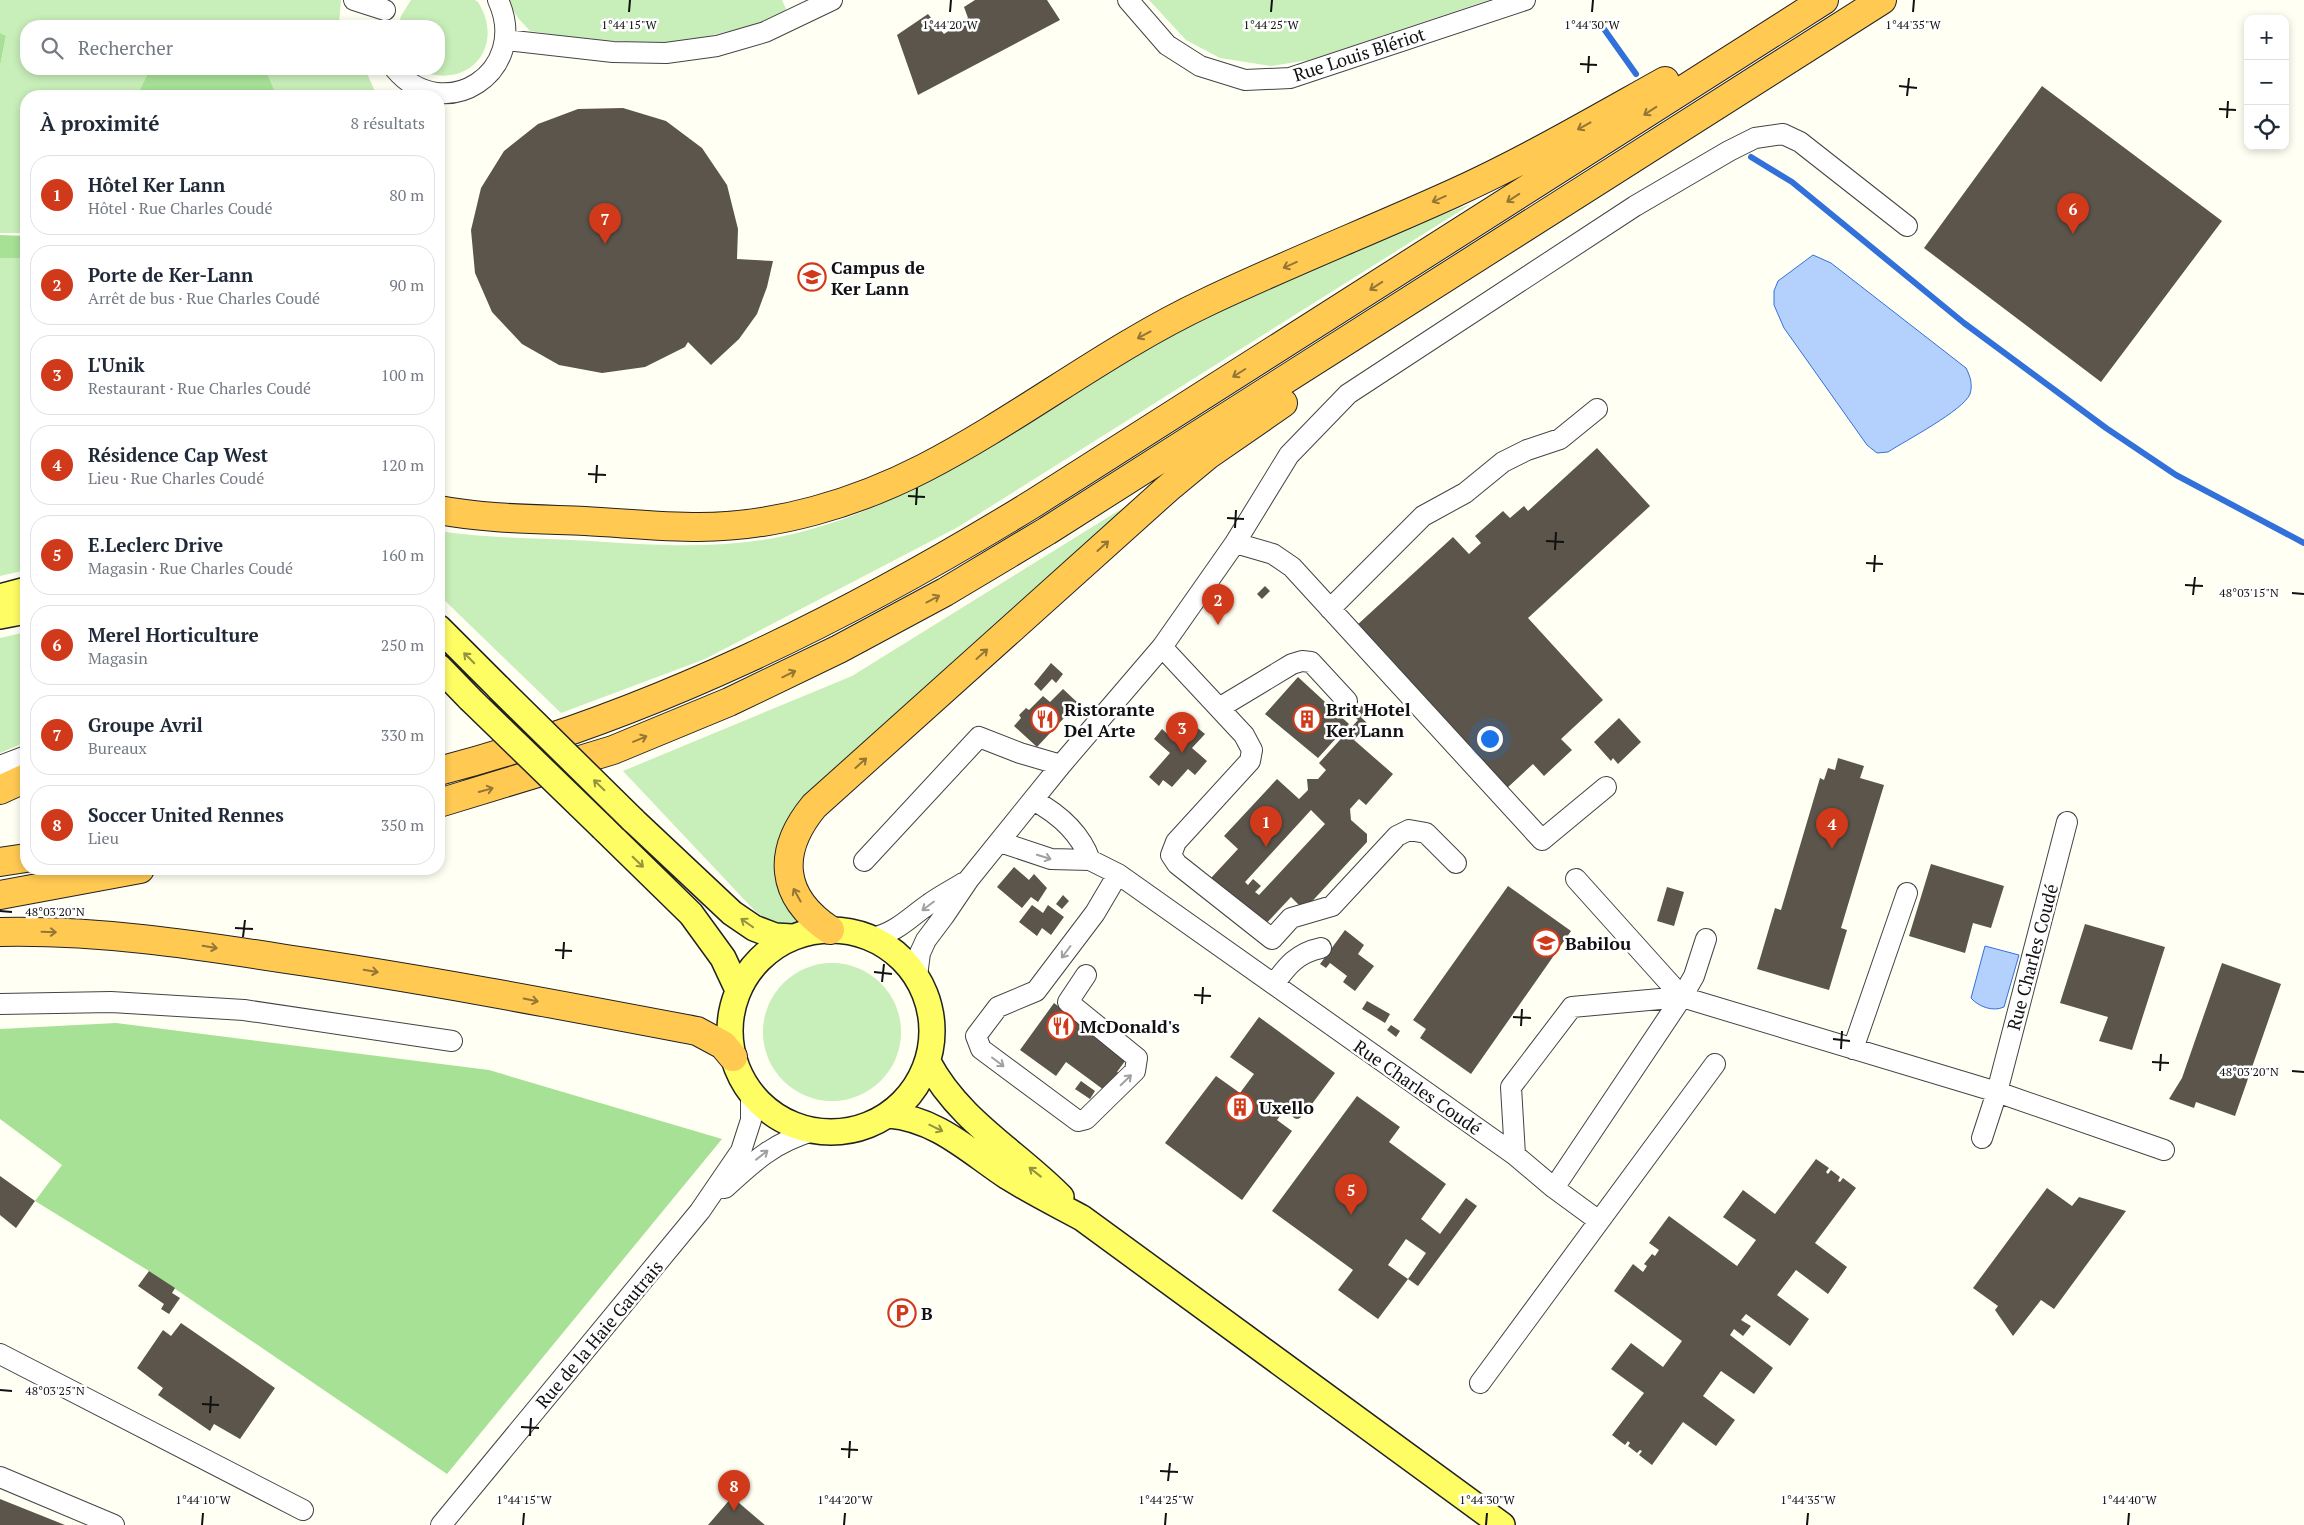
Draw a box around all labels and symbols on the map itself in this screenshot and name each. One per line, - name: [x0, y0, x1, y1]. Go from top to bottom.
- text: 1°44'15"W: [601, 17, 658, 32]
- text: 1°44'20"W: [922, 17, 979, 32]
- text: 1°44'25"W: [1243, 17, 1300, 32]
- text: 1°44'30"W: [1564, 17, 1621, 32]
- text: 1°44'35"W: [1885, 17, 1942, 32]
- street label: Rue Louis Blériot: [1290, 21, 1428, 87]
- one-way arrow: [1643, 106, 1657, 116]
- one-way arrow: [1577, 121, 1592, 131]
- one-way arrow: [1506, 193, 1520, 204]
- pin: 6: [2057, 193, 2089, 234]
- one-way arrow: [1432, 195, 1447, 205]
- pin: 7: [589, 203, 621, 244]
- place label: Campus de Ker Lann: [831, 255, 925, 300]
- one-way arrow: [1283, 260, 1298, 270]
- school or university icon: Campus de Ker Lann: [797, 262, 827, 292]
- one-way arrow: [1370, 281, 1384, 291]
- one-way arrow: [1137, 331, 1152, 340]
- one-way arrow: [1232, 368, 1246, 378]
- one-way arrow: [1097, 540, 1110, 552]
- pin: 2: [1202, 584, 1234, 625]
- text: 48°03'15"N: [2219, 585, 2279, 600]
- one-way arrow: [925, 594, 940, 603]
- one-way arrow: [976, 649, 989, 660]
- one-way arrow: [463, 652, 475, 664]
- one-way arrow: [781, 668, 796, 678]
- place label: Ristorante Del Arte: [1064, 697, 1155, 742]
- place label: Brit Hotel Ker Lann: [1326, 697, 1411, 742]
- restaurant icon: Ristorante Del Arte: [1030, 704, 1060, 734]
- building icon: Brit Hotel Ker Lann: [1292, 704, 1322, 734]
- pin: 3: [1166, 712, 1198, 753]
- your location: [1477, 726, 1503, 752]
- one-way arrow: [632, 734, 647, 743]
- one-way arrow: [855, 757, 868, 769]
- one-way arrow: [593, 780, 605, 792]
- one-way arrow: [477, 784, 493, 794]
- pin: 1: [1250, 806, 1282, 847]
- pin: 4: [1816, 808, 1848, 849]
- one-way arrow: [1036, 852, 1052, 862]
- one-way arrow: [632, 856, 644, 868]
- street label: Rue Charles Coudé: [2001, 881, 2063, 1033]
- one-way arrow: [791, 889, 801, 903]
- one-way arrow: [922, 900, 935, 911]
- text: 48°03'20"N: [25, 904, 85, 919]
- one-way arrow: [740, 918, 754, 928]
- one-way arrow: [40, 927, 56, 937]
- school or university icon: Babilou: [1531, 928, 1561, 958]
- place label: Babilou: [1565, 931, 1631, 955]
- one-way arrow: [202, 943, 218, 953]
- one-way arrow: [1061, 945, 1071, 959]
- one-way arrow: [363, 967, 379, 977]
- one-way arrow: [523, 996, 539, 1006]
- restaurant icon: McDonald's: [1046, 1011, 1076, 1041]
- place label: McDonald's: [1080, 1014, 1180, 1038]
- street label: Rue Charles Coudé: [1349, 1034, 1487, 1140]
- one-way arrow: [991, 1056, 1005, 1067]
- text: 48°03'20"N: [2219, 1064, 2279, 1079]
- one-way arrow: [1119, 1075, 1131, 1087]
- building icon: Uxello: [1225, 1092, 1255, 1122]
- place label: Uxello: [1259, 1095, 1314, 1119]
- one-way arrow: [928, 1124, 943, 1134]
- one-way arrow: [756, 1150, 769, 1161]
- one-way arrow: [1028, 1167, 1042, 1177]
- pin: 5: [1335, 1174, 1367, 1215]
- street label: Rue de la Haie Gautrais: [530, 1255, 668, 1413]
- parking icon: B: [887, 1298, 917, 1328]
- place label: B: [921, 1301, 933, 1325]
- text: 48°03'25"N: [25, 1383, 85, 1398]
- pin: 8: [718, 1470, 750, 1511]
- text: 1°44'10"W: [175, 1492, 232, 1507]
- text: 1°44'15"W: [496, 1492, 553, 1507]
- text: 1°44'20"W: [817, 1492, 874, 1507]
- text: 1°44'25"W: [1138, 1492, 1195, 1507]
- text: 1°44'30"W: [1459, 1492, 1516, 1507]
- text: 1°44'35"W: [1780, 1492, 1837, 1507]
- text: 1°44'40"W: [2101, 1492, 2158, 1507]

